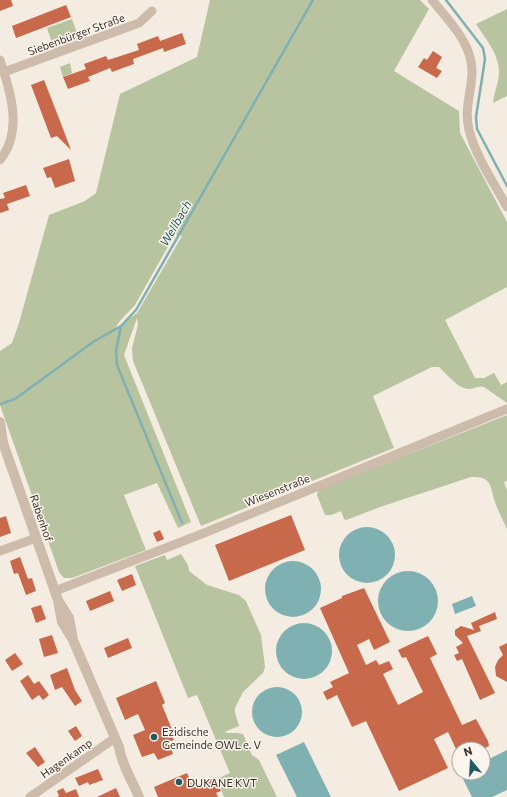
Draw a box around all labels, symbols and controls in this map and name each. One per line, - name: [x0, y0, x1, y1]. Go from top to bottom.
- street label: Siebenbürger Straße: [26, 10, 126, 58]
- water label: Wellbach: [156, 198, 194, 248]
- street label: Wiesenstraße: [243, 471, 312, 509]
- street label: Rabenhof: [28, 493, 56, 544]
- place label: Ezidische Gemeinde OWL e. V: [162, 725, 261, 751]
- marker: Ezidische Gemeinde OWL e. V: [149, 732, 159, 742]
- street label: Hagenkamp: [38, 736, 94, 780]
- north arrow: [451, 741, 491, 781]
- text: N: [462, 744, 474, 758]
- place label: DUKANE KVT: [187, 776, 257, 789]
- marker: DUKANE KVT: [174, 777, 184, 787]

